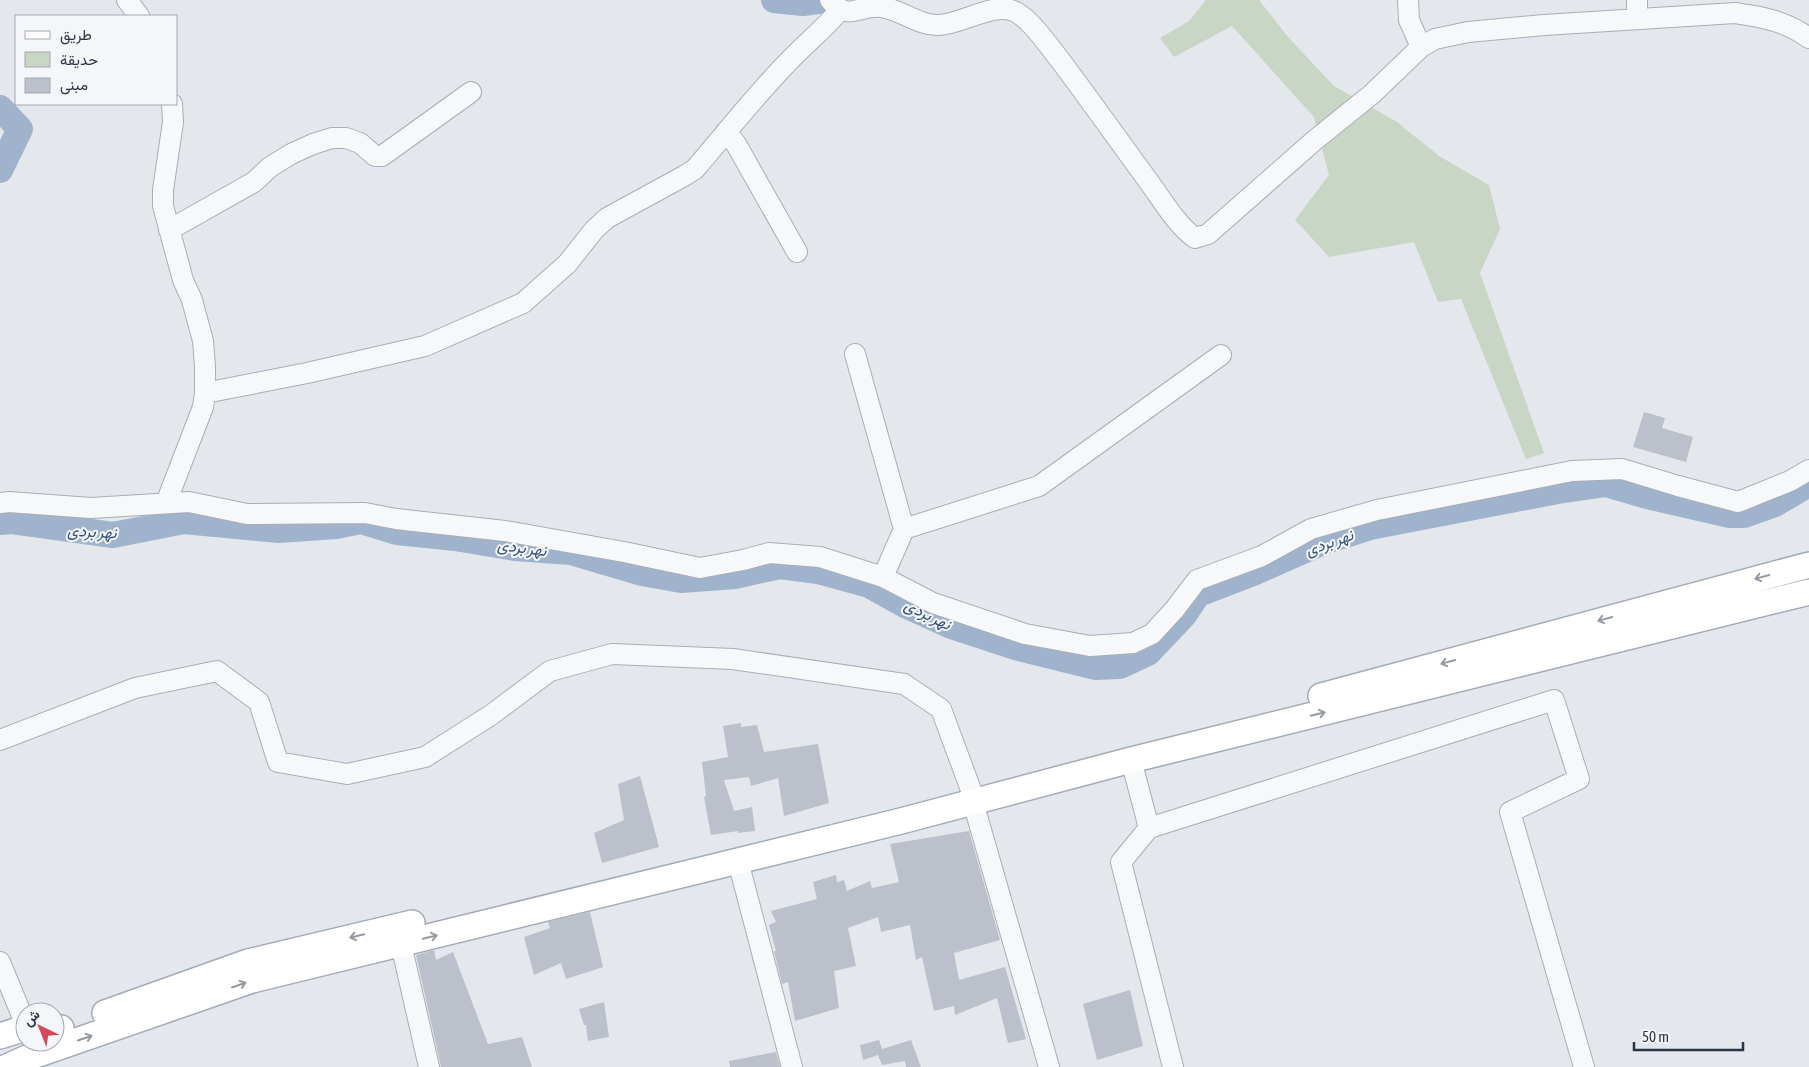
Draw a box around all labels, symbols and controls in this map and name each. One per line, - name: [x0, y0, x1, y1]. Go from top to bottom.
- legend: [15, 15, 178, 105]
- text: طريق: [60, 26, 92, 45]
- text: حديقة: [60, 51, 98, 69]
- text: مبنى: [60, 76, 88, 95]
- water label: نهر بردى: [67, 521, 119, 543]
- water label: نهر بردى: [1303, 525, 1357, 561]
- water label: نهر بردى: [496, 535, 549, 561]
- one-way arrow: [1754, 573, 1770, 582]
- water label: نهر بردى: [901, 595, 955, 635]
- one-way arrow: [1597, 615, 1613, 625]
- one-way arrow: [1440, 657, 1456, 667]
- one-way arrow: [1309, 709, 1325, 718]
- one-way arrow: [422, 931, 438, 941]
- one-way arrow: [350, 932, 366, 941]
- one-way arrow: [230, 980, 246, 989]
- north arrow: [15, 1002, 65, 1052]
- text: ش: [20, 1006, 44, 1030]
- scale bar: [1634, 1020, 1743, 1052]
- text: 50 m: [1642, 1028, 1669, 1045]
- one-way arrow: [77, 1033, 92, 1042]

